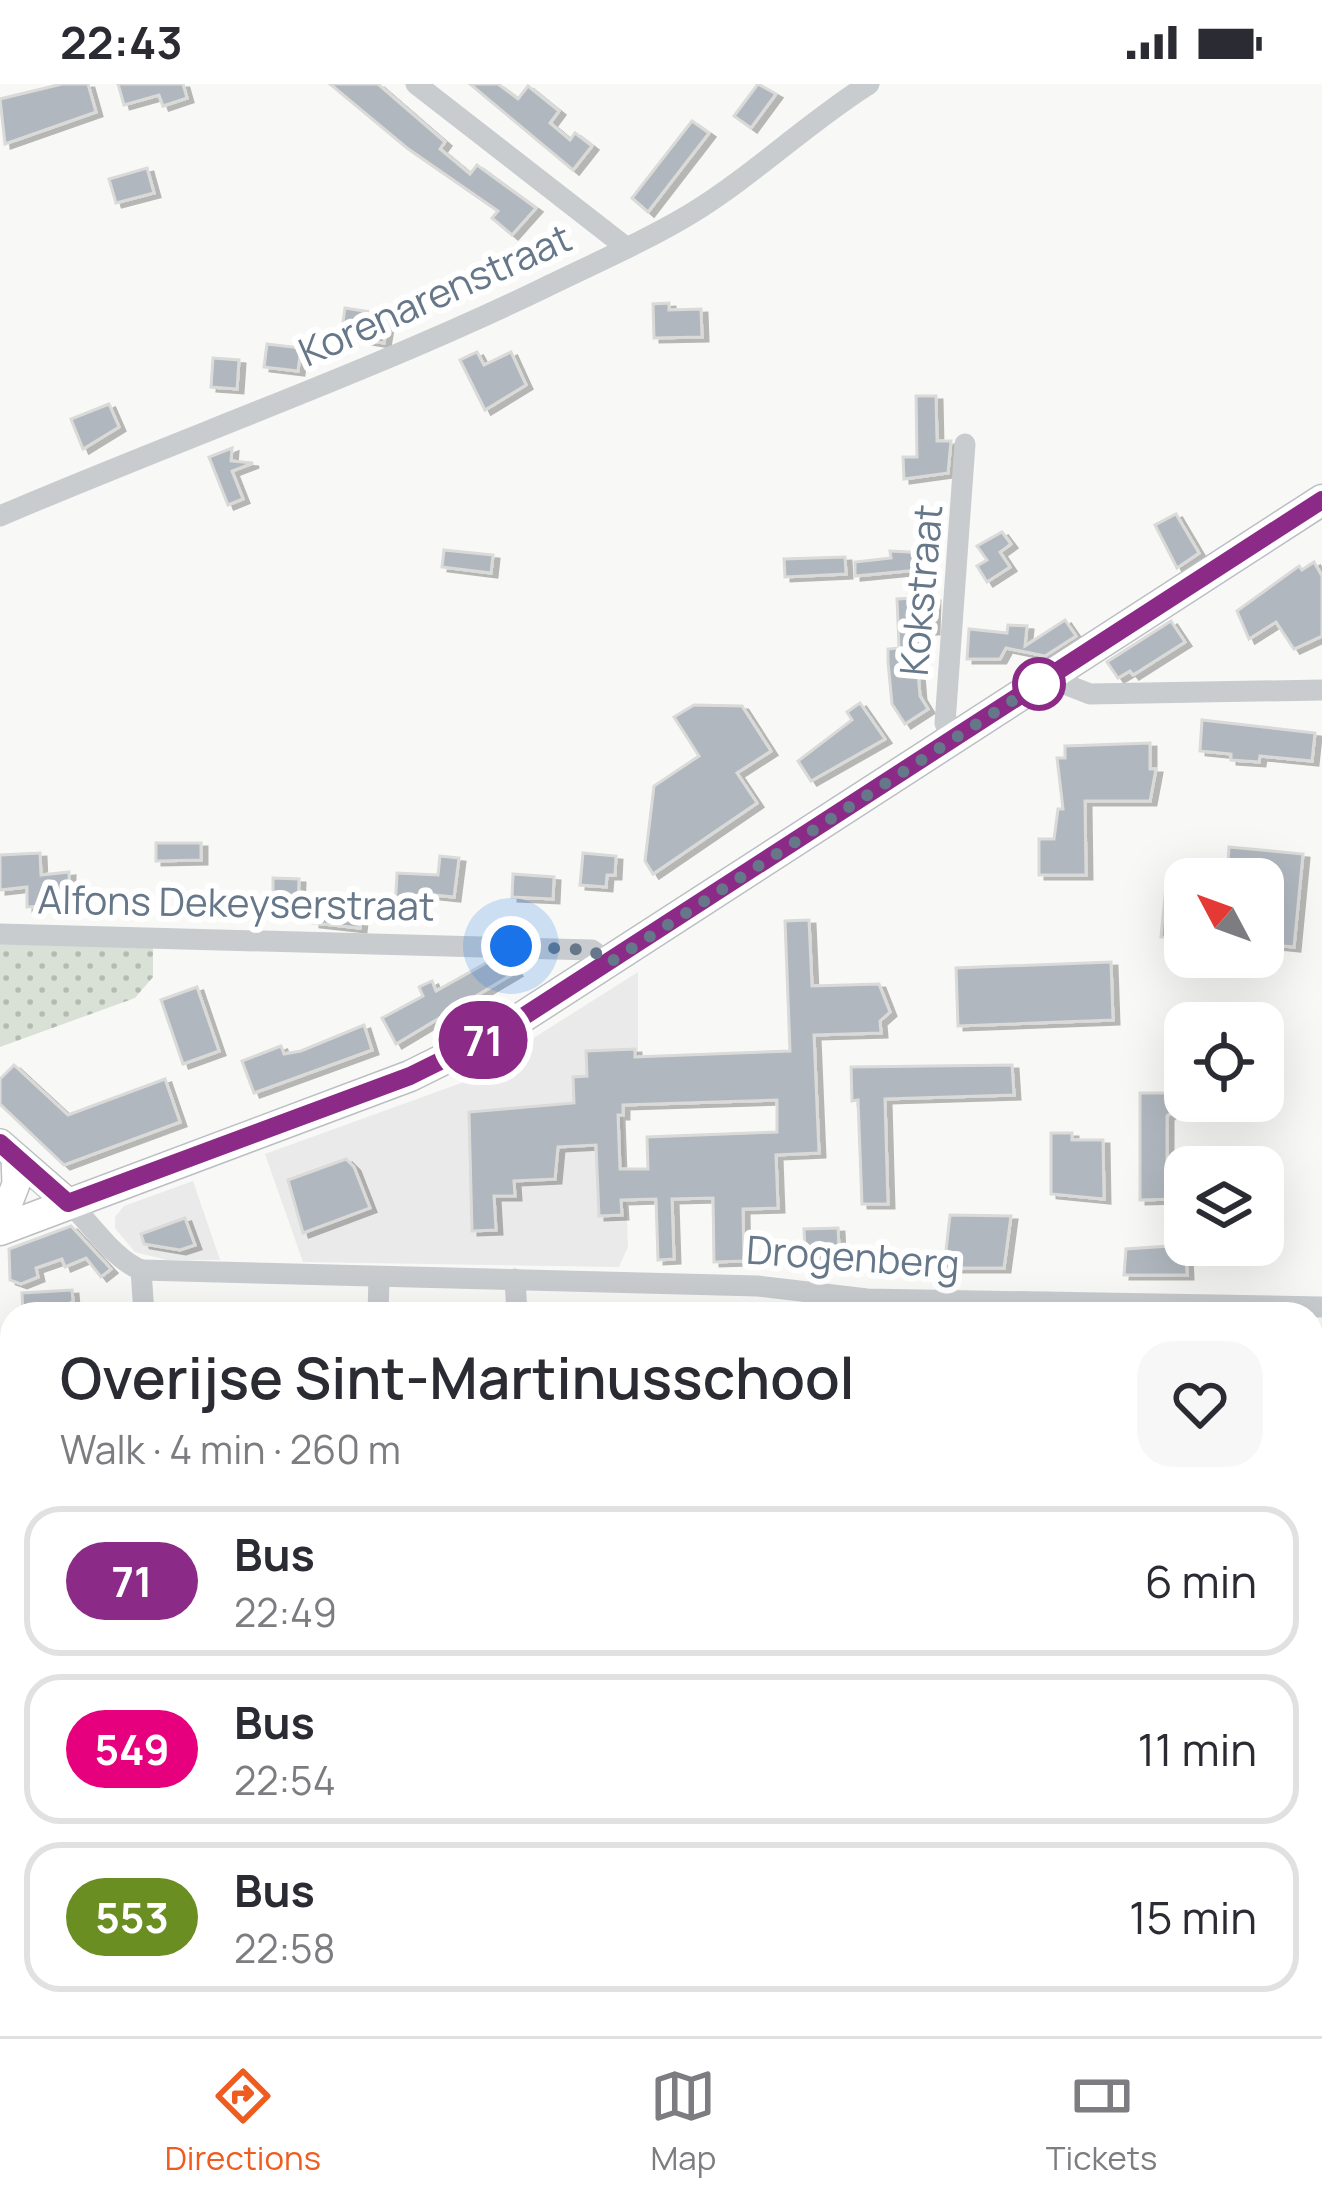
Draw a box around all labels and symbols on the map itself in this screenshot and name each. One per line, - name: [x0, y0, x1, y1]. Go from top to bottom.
- street label: Korenarenstraat: [290, 210, 579, 378]
- street label: Kokstraat: [886, 502, 954, 678]
- unlabelled marker: [1014, 659, 1064, 709]
- north arrow: [1164, 858, 1284, 978]
- street label: Alfons Dekeyserstraat: [37, 872, 435, 932]
- your location: [481, 916, 541, 976]
- line badge: 71: [429, 1001, 537, 1079]
- street label: Drogenberg: [745, 1222, 962, 1290]

